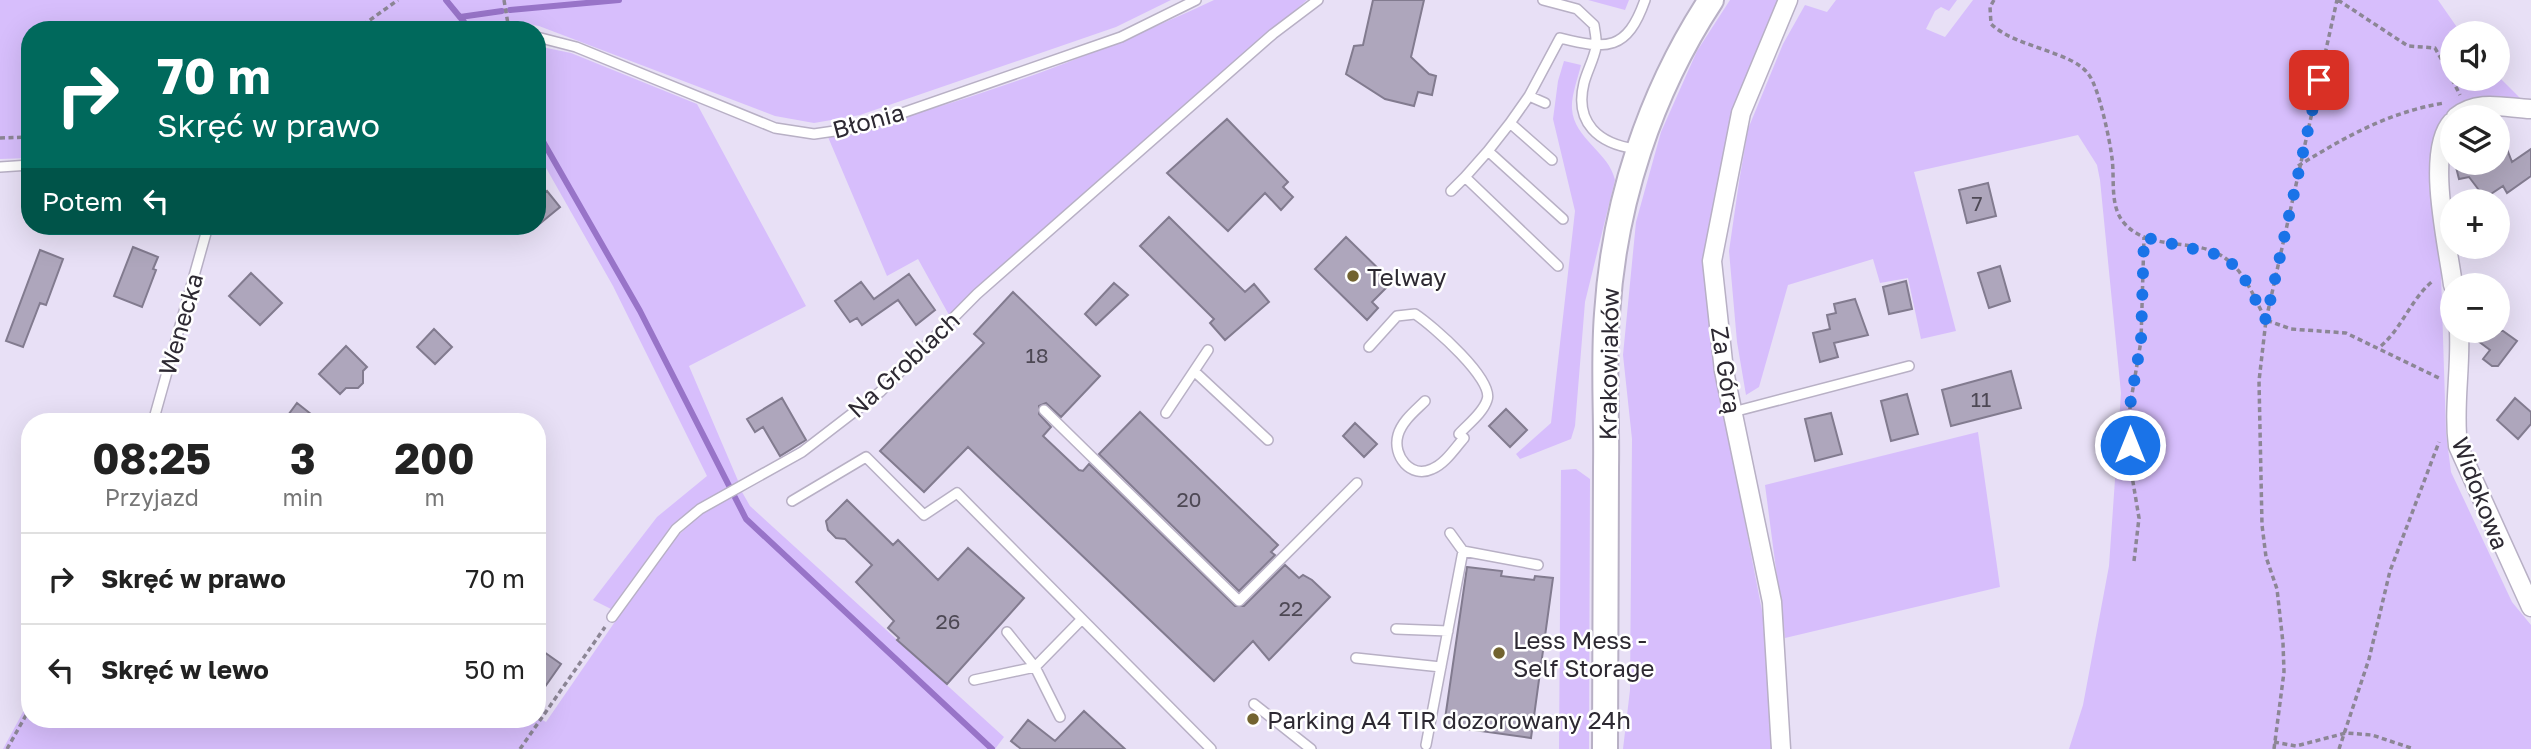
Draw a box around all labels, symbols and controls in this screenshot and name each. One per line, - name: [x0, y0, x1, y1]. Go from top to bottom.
- map controls: [2440, 21, 2510, 343]
- button: sound: [2440, 21, 2510, 91]
- text: 70 m: [157, 46, 271, 105]
- icon: right: [42, 49, 133, 140]
- pin: [2289, 50, 2349, 110]
- icon: arrive: [2300, 61, 2338, 99]
- street label: Błonia: [829, 97, 907, 143]
- button: layers: [2440, 105, 2510, 175]
- text: Skręć w prawo: [157, 106, 380, 144]
- icon: left: [137, 182, 175, 220]
- text: Potem: [42, 186, 123, 217]
- button: +: [2440, 189, 2510, 259]
- house number: 7: [1971, 190, 1983, 216]
- place label: Telway: [1367, 262, 1447, 291]
- marker: Telway: [1345, 268, 1361, 284]
- street label: Wenecka: [152, 270, 208, 378]
- button: −: [2440, 273, 2510, 343]
- street label: Krakowiaków: [1592, 287, 1624, 441]
- street label: Na Groblach: [841, 305, 965, 423]
- street label: Za Górą: [1706, 324, 1748, 416]
- house number: 18: [1026, 342, 1049, 368]
- house number: 11: [1971, 386, 1991, 412]
- position arrow: [2093, 408, 2167, 482]
- text: 08:25: [92, 433, 211, 483]
- text: 3: [290, 433, 316, 483]
- text: 200: [394, 433, 475, 483]
- street label: Widokowa: [2446, 433, 2516, 553]
- text: Przyjazd: [105, 483, 199, 511]
- text: min: [282, 483, 323, 511]
- text: m: [424, 483, 445, 511]
- house number: 20: [1176, 486, 1202, 512]
- icon: right: [42, 560, 80, 598]
- text: Skręć w prawo: [101, 563, 286, 594]
- text: 70 m: [466, 563, 525, 594]
- house number: 22: [1279, 595, 1303, 621]
- house number: 26: [936, 608, 960, 634]
- place label: Less Mess - Self Storage: [1513, 625, 1654, 682]
- marker: Less Mess - Self Storage: [1491, 645, 1507, 661]
- icon: left: [42, 651, 80, 689]
- text: Skręć w lewo: [101, 654, 269, 685]
- text: 50 m: [464, 654, 525, 685]
- place label: Parking A4 TIR dozorowany 24h: [1267, 705, 1631, 734]
- marker: Parking A4 TIR dozorowany 24h: [1245, 711, 1261, 727]

